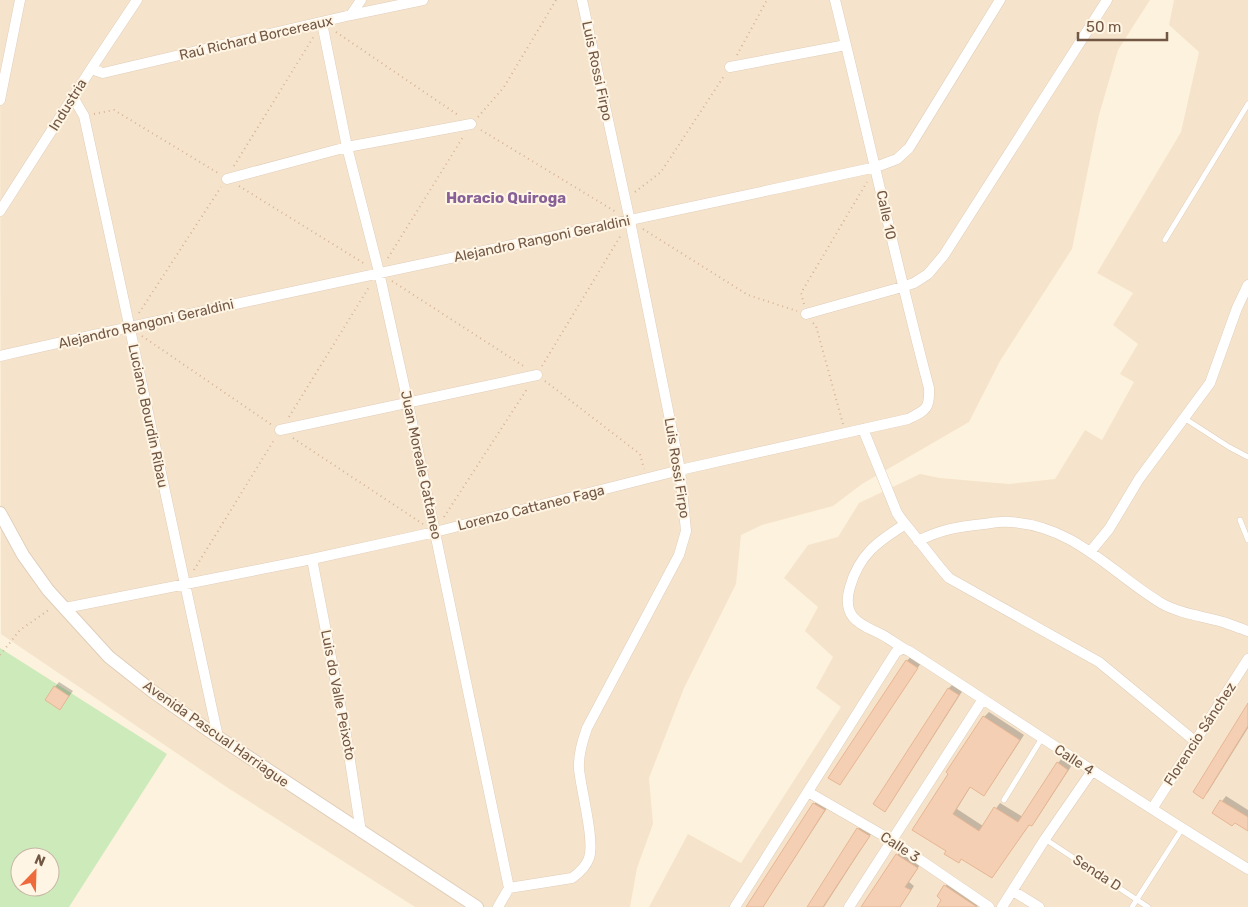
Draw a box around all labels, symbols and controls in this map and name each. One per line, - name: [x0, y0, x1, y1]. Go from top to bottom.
- scale bar: [1078, 10, 1167, 42]
- street label: Raú Richard Borcereaux: [178, 12, 335, 64]
- text: 50 m: [1086, 18, 1121, 36]
- street label: Luis Rossi Firpo: [578, 20, 616, 122]
- street label: Industria: [45, 76, 91, 134]
- district label: Horacio Quiroga: [446, 189, 566, 207]
- street label: Calle 10: [872, 189, 900, 241]
- street label: Alejandro Rangoni Geraldini: [452, 212, 632, 266]
- street label: Alejandro Rangoni Geraldini: [57, 296, 235, 352]
- street label: Luciano Bourdin Ribau: [124, 343, 172, 489]
- street label: Juan Moreale Cattaneo: [397, 389, 445, 541]
- street label: Luis Rossi Firpo: [661, 417, 693, 519]
- street label: Lorenzo Cattaneo Faga: [456, 482, 606, 534]
- street label: Luis do Valle Peixoto: [317, 628, 359, 762]
- street label: Avenida Pascual Harriague: [140, 677, 292, 791]
- street label: Florencio Sánchez: [1160, 679, 1240, 789]
- street label: Calle 4: [1051, 741, 1097, 779]
- street label: Calle 3: [877, 828, 923, 866]
- north arrow: [10, 847, 60, 897]
- text: N: [32, 851, 48, 870]
- street label: Senda D: [1070, 851, 1124, 895]

